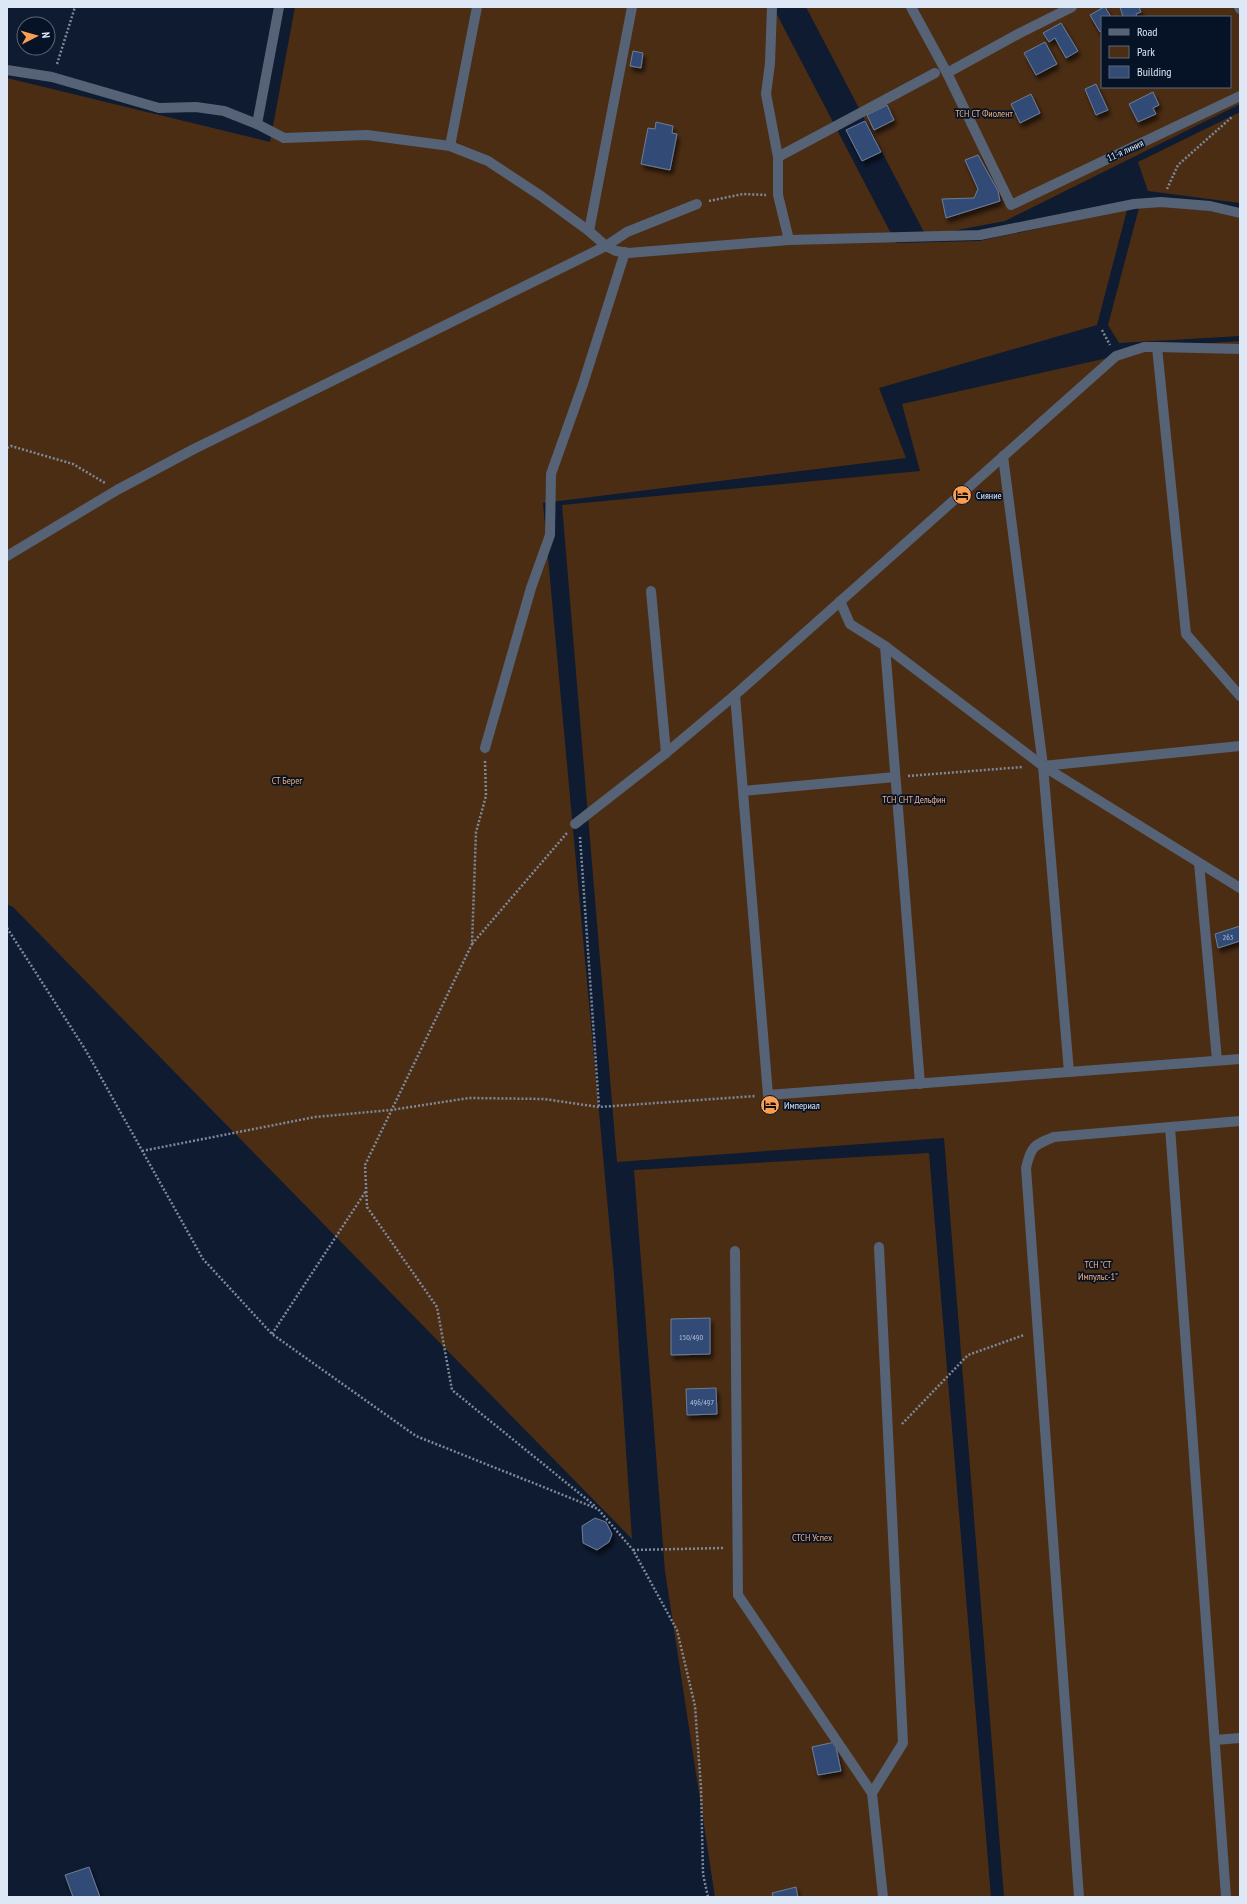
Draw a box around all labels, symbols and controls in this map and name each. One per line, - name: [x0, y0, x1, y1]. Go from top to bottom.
- north arrow: [16, 16, 56, 56]
- legend: [1101, 16, 1231, 88]
- text: Road: [1137, 24, 1157, 39]
- text: N: [39, 31, 53, 39]
- text: Park: [1137, 44, 1155, 59]
- text: Building: [1137, 64, 1172, 79]
- park label: ТСН СТ Фиолент: [955, 107, 1014, 120]
- street label: 11-я линия: [1105, 136, 1146, 165]
- hotel icon: Сияние: [951, 484, 973, 506]
- place label: Сияние: [976, 489, 1002, 502]
- park label: СТ Берег: [272, 774, 302, 787]
- park label: ТСН СНТ Дельфин: [882, 793, 946, 806]
- house number: 263: [1223, 932, 1234, 942]
- hotel icon: Империал: [759, 1094, 781, 1116]
- place label: Империал: [784, 1099, 820, 1112]
- park label: ТСН "СТ Импульс-1": [1078, 1258, 1118, 1283]
- house number: 150/490: [679, 1332, 703, 1342]
- house number: 496/497: [690, 1397, 714, 1407]
- park label: СТСН Успех: [792, 1531, 832, 1544]

